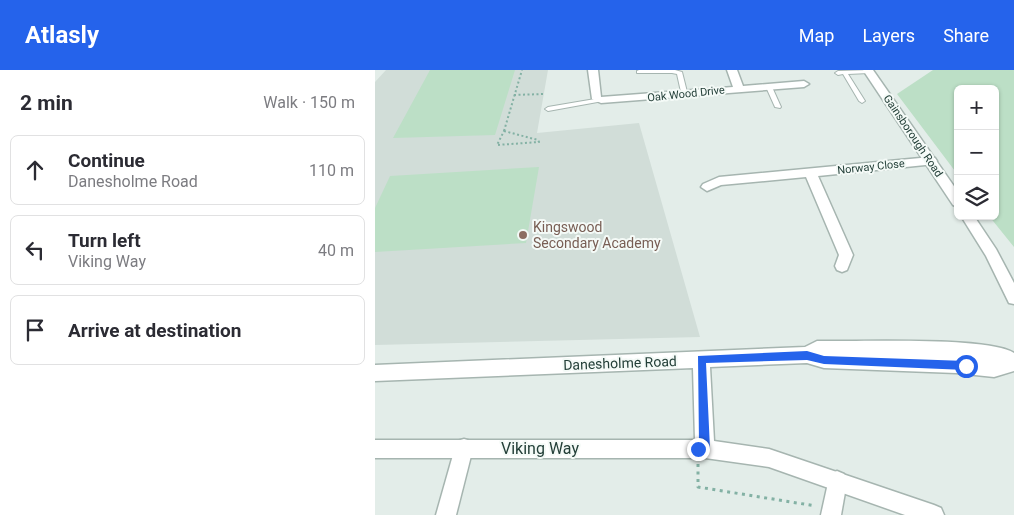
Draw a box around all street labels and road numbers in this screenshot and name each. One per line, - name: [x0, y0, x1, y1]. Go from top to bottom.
- street label: Oak Wood Drive: [647, 83, 725, 105]
- street label: Gainsborough Road: [881, 92, 945, 180]
- street label: Norway Close: [837, 157, 905, 177]
- street label: Danesholme Road: [563, 353, 677, 373]
- street label: Viking Way: [501, 439, 579, 458]

